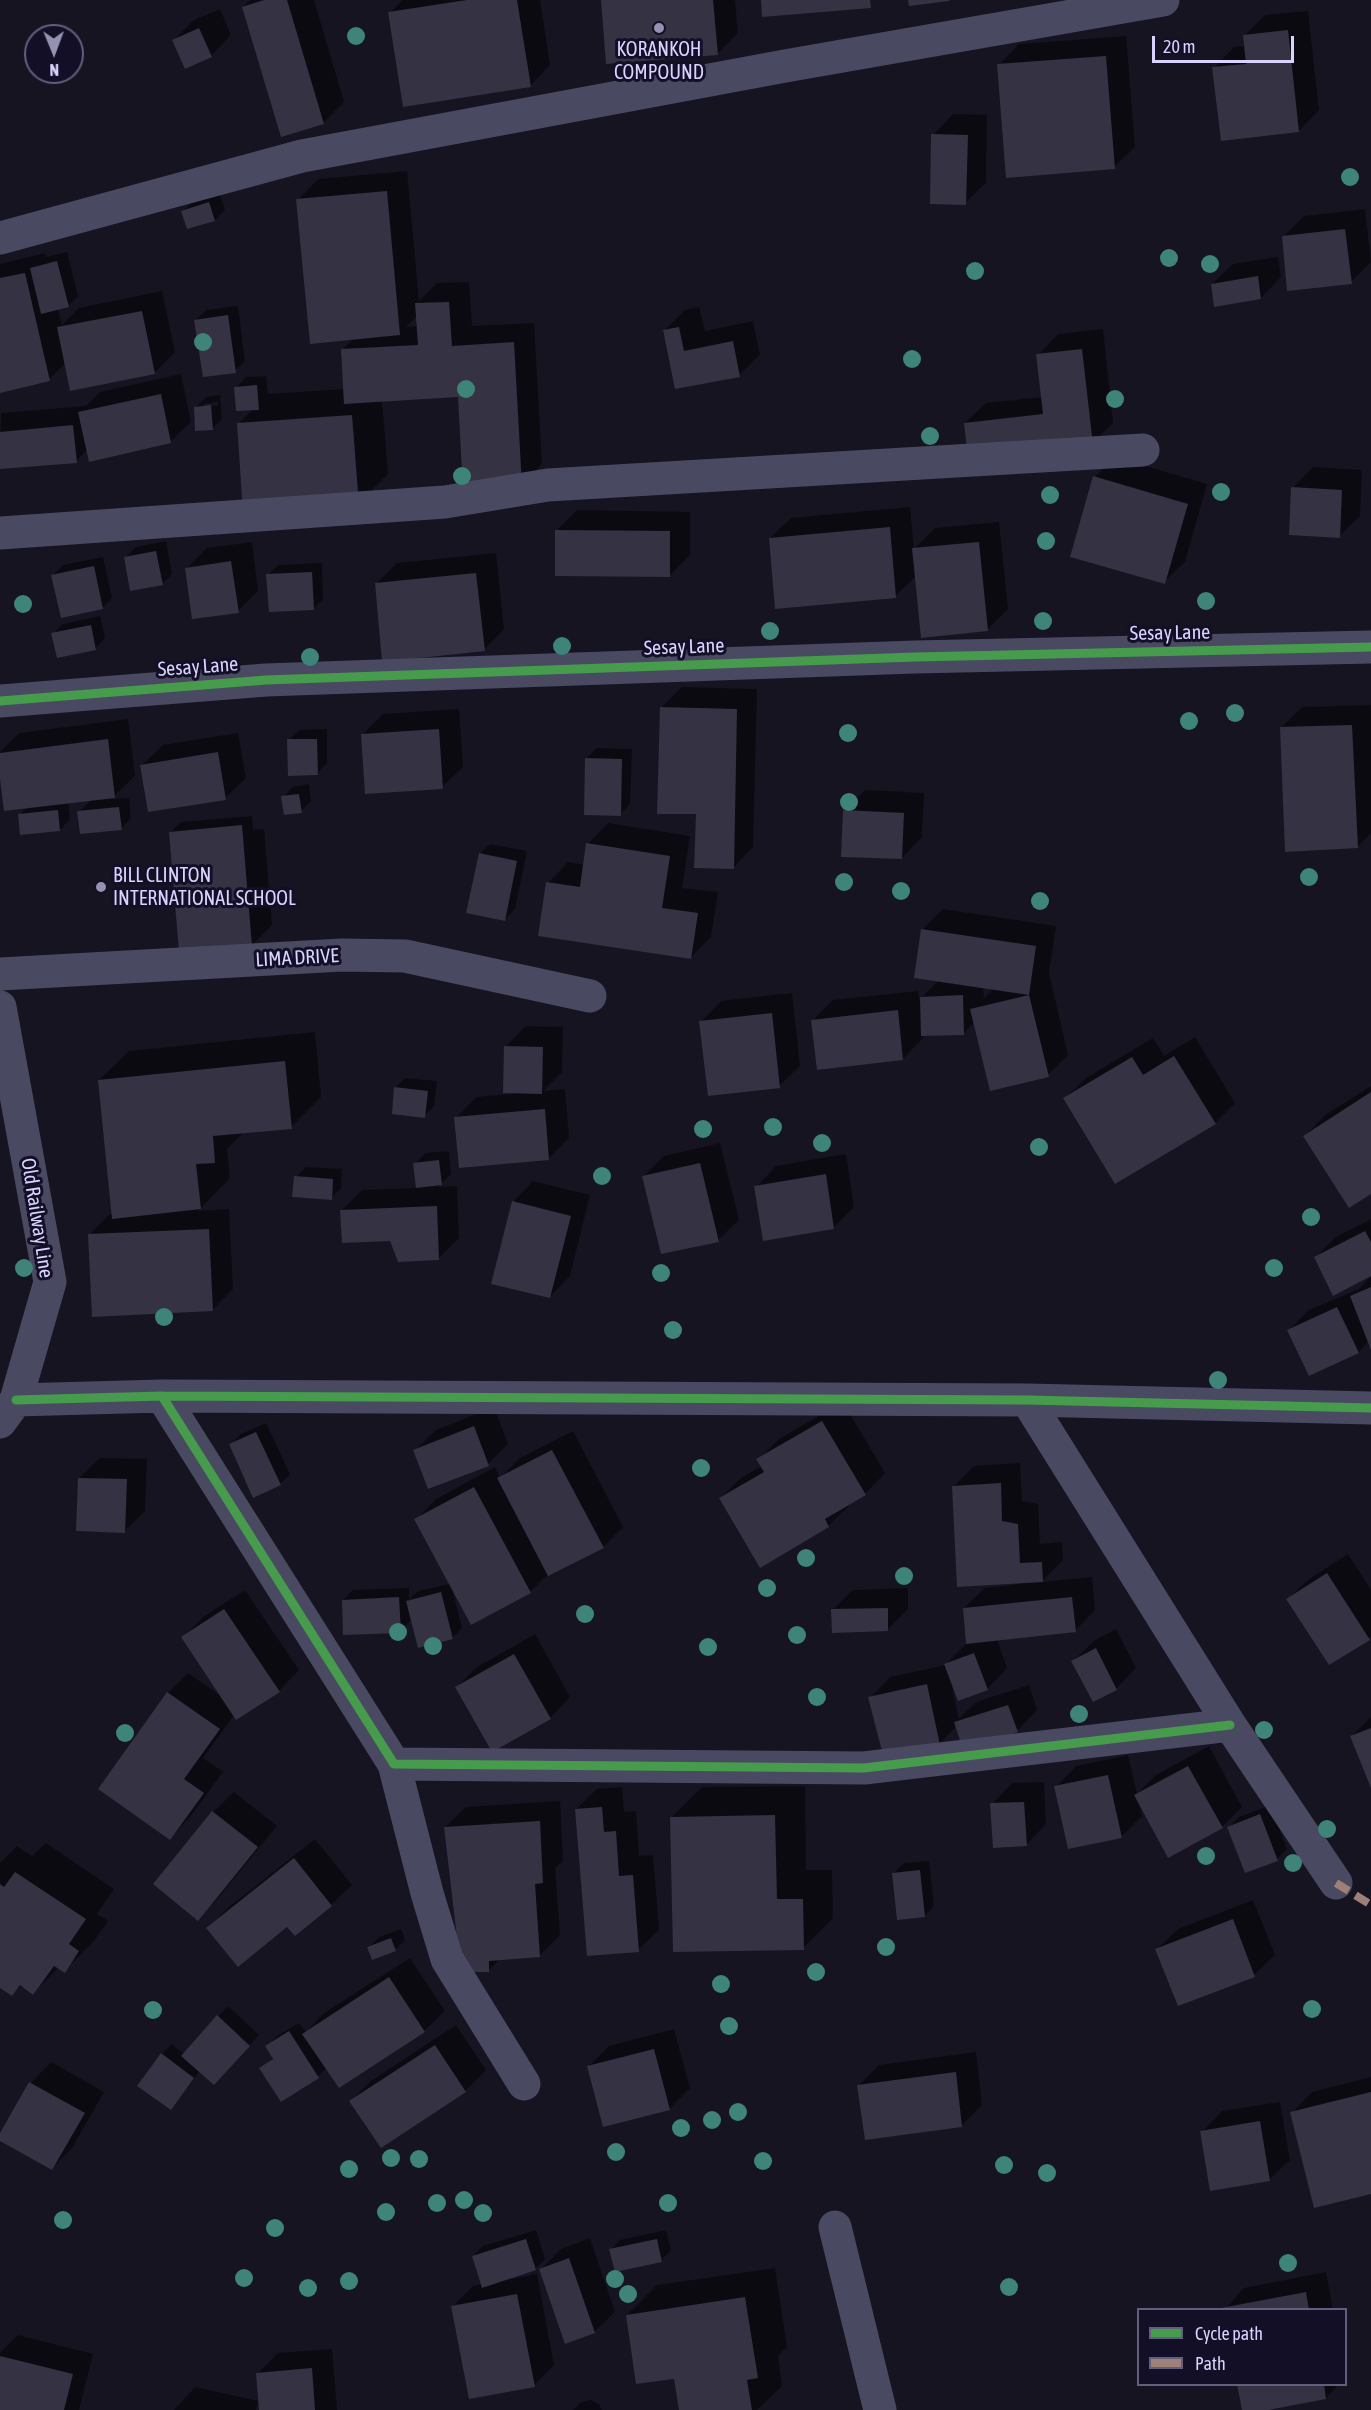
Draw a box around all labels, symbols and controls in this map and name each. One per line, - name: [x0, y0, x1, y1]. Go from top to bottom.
- marker: KORANKOH COMPOUND: [652, 21, 666, 35]
- north arrow: [24, 24, 84, 84]
- scale bar: [1155, 24, 1298, 62]
- text: 20 m: [1163, 36, 1195, 57]
- place label: KORANKOH COMPOUND: [614, 38, 704, 85]
- text: N: [49, 61, 59, 79]
- street label: Sesay Lane: [1129, 620, 1211, 646]
- street label: Sesay Lane: [643, 634, 725, 660]
- street label: Sesay Lane: [157, 652, 239, 682]
- place label: BILL CLINTON INTERNATIONAL SCHOOL: [113, 864, 296, 911]
- marker: BILL CLINTON INTERNATIONAL SCHOOL: [94, 880, 108, 894]
- street label: LIMA DRIVE: [255, 944, 339, 972]
- street label: Old Railway Line: [16, 1156, 58, 1280]
- legend: [1137, 2308, 1347, 2386]
- text: Cycle path: [1195, 2323, 1263, 2344]
- text: Path: [1195, 2353, 1226, 2374]

